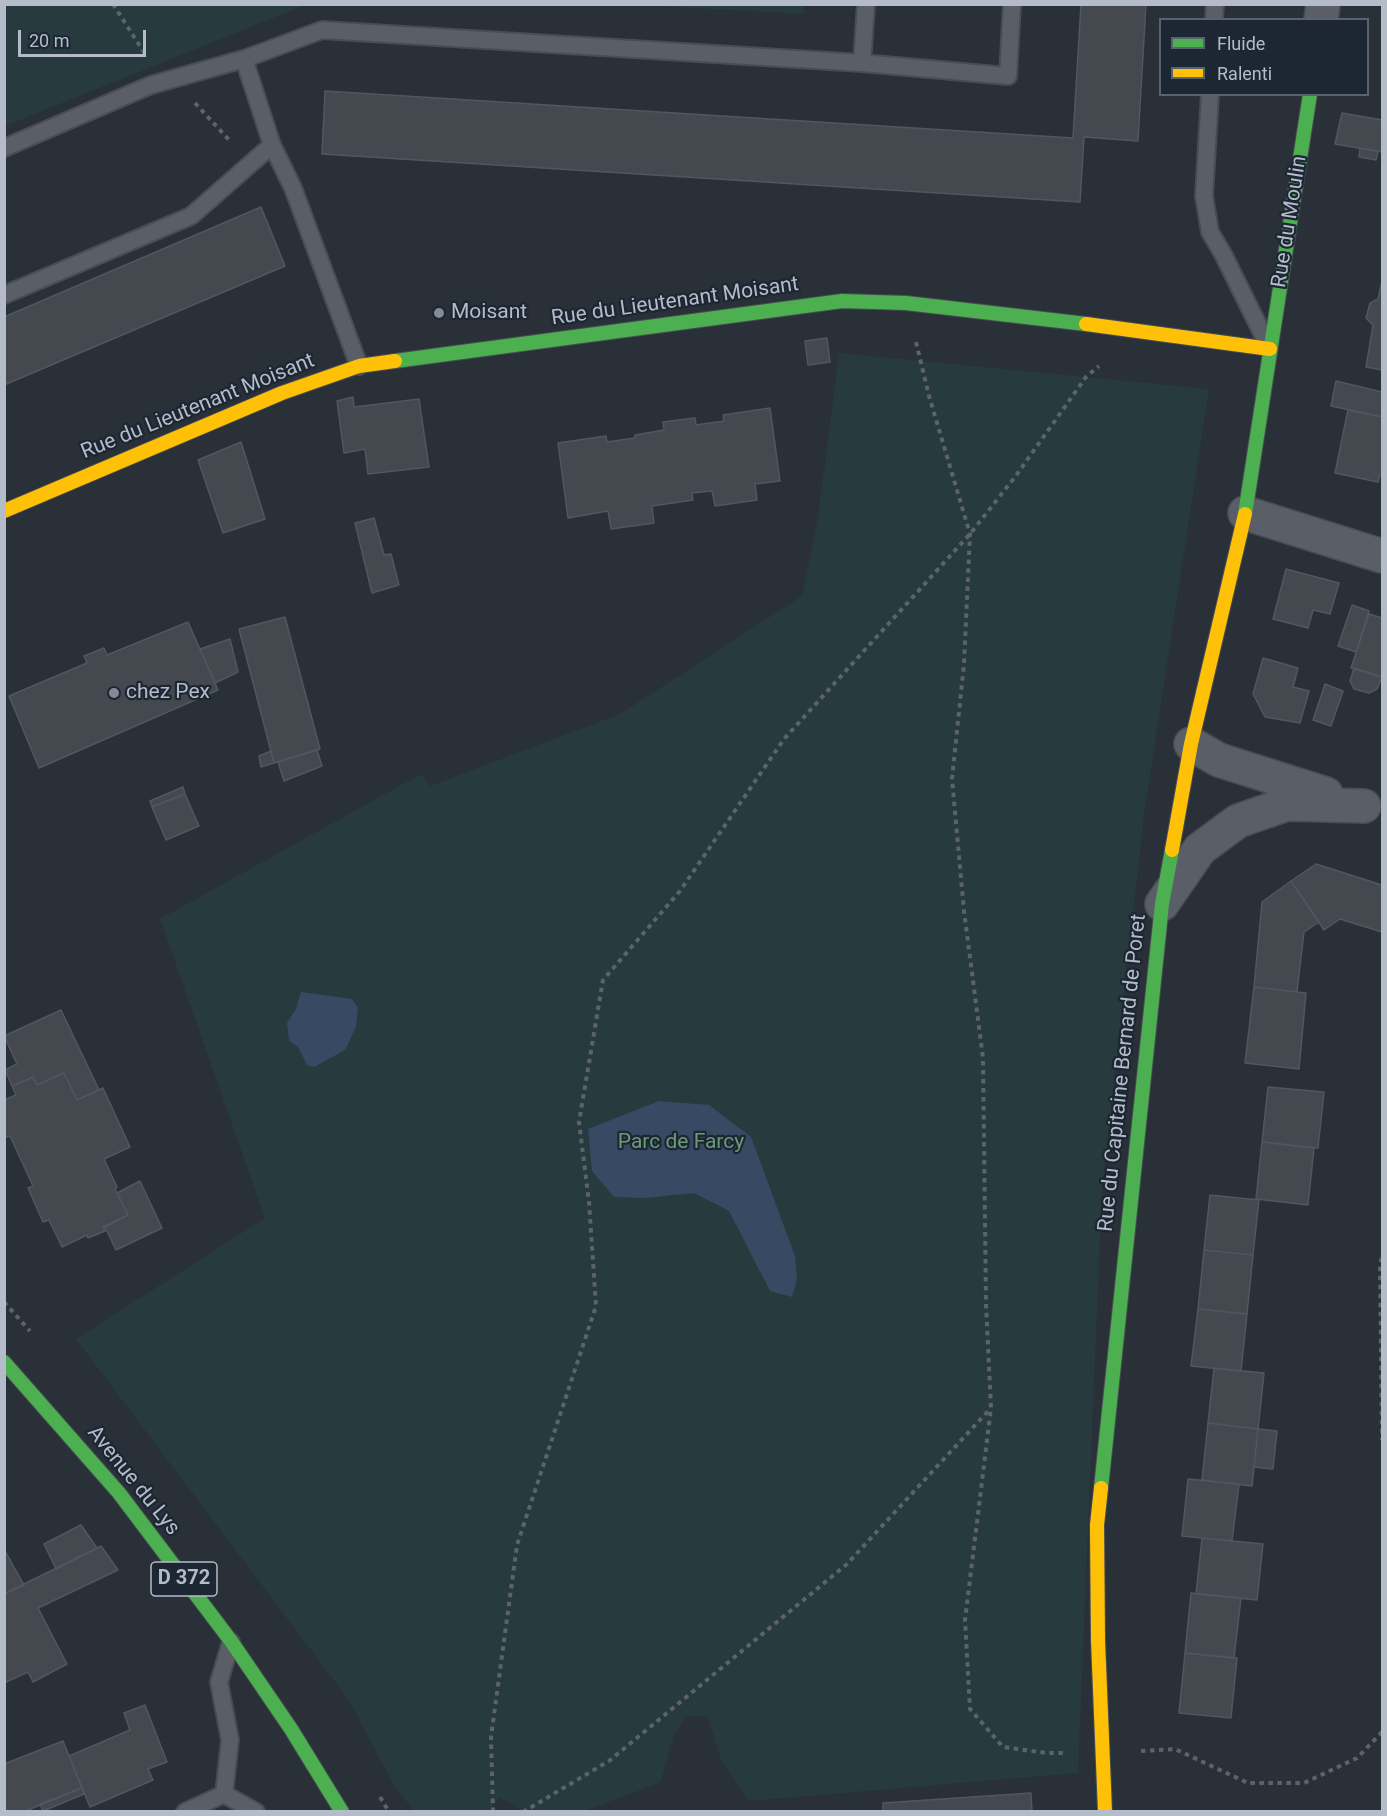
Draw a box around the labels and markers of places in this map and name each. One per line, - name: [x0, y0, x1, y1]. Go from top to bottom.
- place label: Moisant: [451, 300, 527, 326]
- marker: Moisant: [432, 306, 446, 320]
- place label: chez Pex: [126, 680, 210, 706]
- marker: chez Pex: [107, 686, 121, 700]

